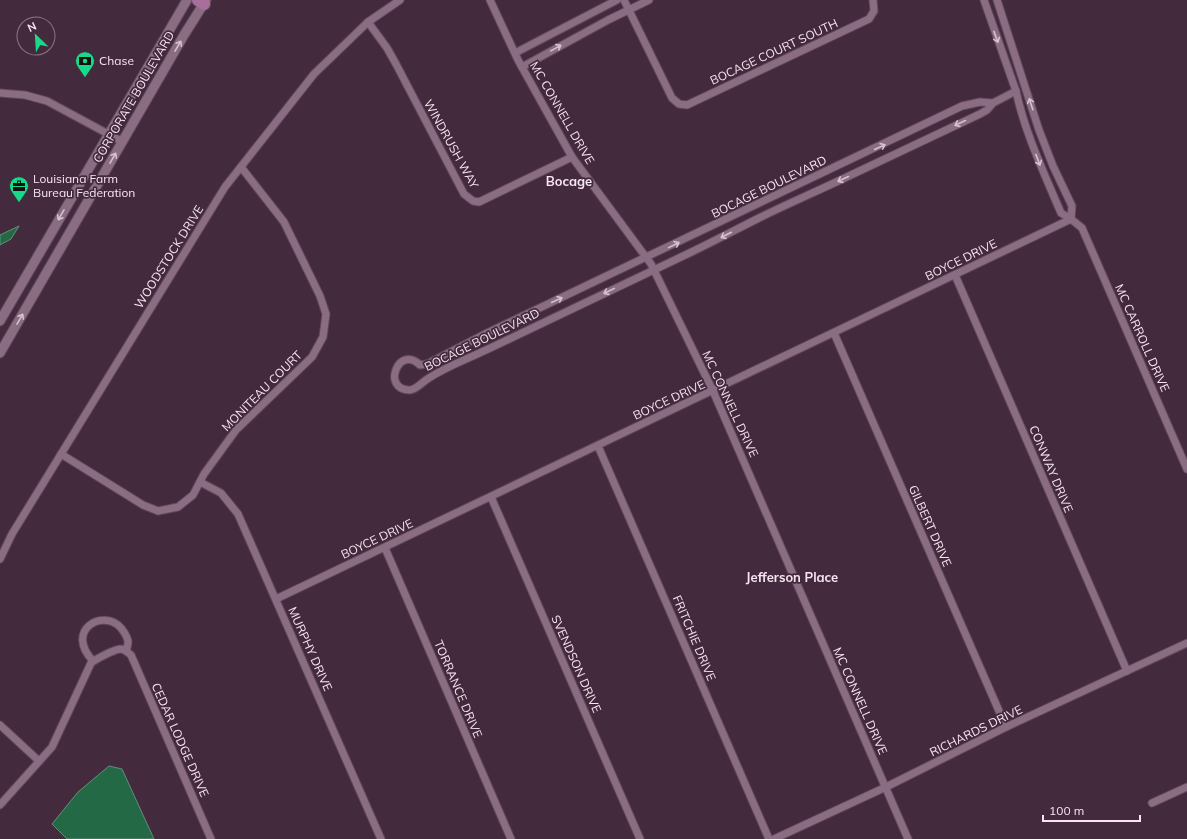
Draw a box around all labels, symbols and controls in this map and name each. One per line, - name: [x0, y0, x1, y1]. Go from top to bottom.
- street label: BOCAGE COURT SOUTH: [707, 15, 840, 88]
- north arrow: [16, 16, 56, 56]
- text: N: [25, 19, 38, 35]
- street label: CORPORATE BOULEVARD: [90, 28, 177, 165]
- one-way arrow: [993, 30, 1001, 42]
- one-way arrow: [174, 40, 182, 52]
- one-way arrow: [550, 44, 562, 51]
- bank icon: Chase: [74, 50, 96, 78]
- place label: Chase: [99, 53, 134, 68]
- street label: MC CONNELL DRIVE: [527, 59, 598, 167]
- street label: WINDRUSH WAY: [421, 97, 482, 191]
- one-way arrow: [1026, 98, 1034, 110]
- one-way arrow: [955, 120, 967, 127]
- one-way arrow: [873, 143, 885, 150]
- one-way arrow: [109, 152, 117, 164]
- street label: BOCAGE BOULEVARD: [709, 152, 829, 221]
- one-way arrow: [1035, 153, 1043, 165]
- place label: Louisiana Farm Bureau Federation: [33, 171, 135, 200]
- district label: Bocage: [546, 173, 592, 189]
- office icon: Louisiana Farm Bureau Federation: [8, 175, 30, 203]
- one-way arrow: [837, 176, 849, 183]
- street label: WOODSTOCK DRIVE: [131, 202, 206, 311]
- one-way arrow: [57, 209, 65, 221]
- one-way arrow: [720, 232, 732, 239]
- street label: BOYCE DRIVE: [923, 236, 999, 283]
- one-way arrow: [668, 241, 680, 248]
- street label: MC CARROLL DRIVE: [1112, 282, 1173, 394]
- one-way arrow: [603, 288, 615, 295]
- one-way arrow: [550, 296, 562, 304]
- street label: BOCAGE BOULEVARD: [422, 305, 542, 374]
- one-way arrow: [16, 313, 24, 325]
- street label: MONITEAU COURT: [218, 347, 306, 434]
- street label: MC CONNELL DRIVE: [699, 348, 762, 459]
- street label: BOYCE DRIVE: [630, 376, 707, 423]
- street label: CONWAY DRIVE: [1026, 423, 1077, 515]
- street label: GILBERT DRIVE: [906, 483, 955, 569]
- street label: BOYCE DRIVE: [338, 515, 415, 562]
- district label: Jefferson Place: [746, 569, 838, 585]
- street label: FRITCHIE DRIVE: [670, 593, 719, 683]
- street label: MURPHY DRIVE: [285, 604, 336, 693]
- street label: SVENDSON DRIVE: [548, 613, 605, 715]
- street label: TORRANCE DRIVE: [431, 638, 486, 740]
- street label: MC CONNELL DRIVE: [830, 645, 891, 757]
- street label: CEDAR LODGE DRIVE: [149, 680, 212, 799]
- street label: RICHARDS DRIVE: [927, 702, 1025, 760]
- scale bar: [1043, 797, 1140, 823]
- text: 100 m: [1049, 803, 1084, 818]

